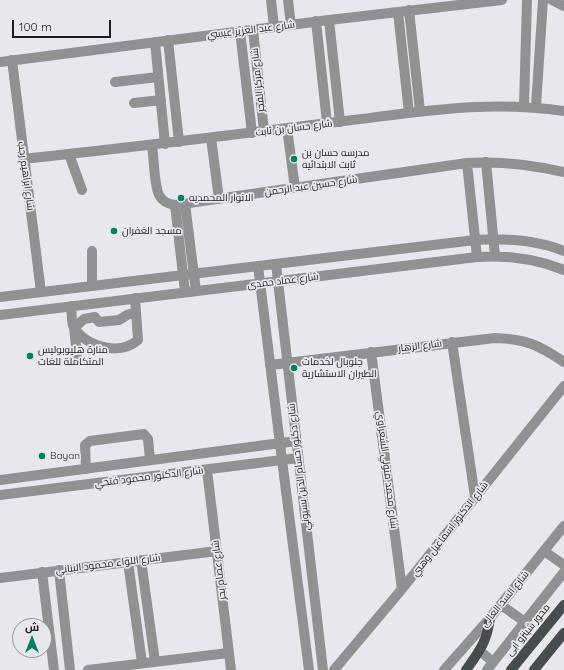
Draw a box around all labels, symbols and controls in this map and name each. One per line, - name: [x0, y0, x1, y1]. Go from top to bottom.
- scale bar: [14, 12, 113, 38]
- text: 100 m: [19, 19, 52, 34]
- street label: شارع عبد العزيز عيسي: [206, 19, 296, 41]
- street label: شارع مركز الفجر: [249, 47, 267, 113]
- street label: شارع حسان بن ثابت: [255, 117, 333, 139]
- street label: شارع ابراهيم رجب: [15, 141, 37, 211]
- place label: مدرسه حسان بن ثابت الابتدائيه: [302, 147, 369, 170]
- marker: مدرسه حسان بن ثابت الابتدائيه: [289, 154, 299, 164]
- street label: شارع حسين عبد الرحمن: [264, 174, 358, 198]
- place label: الانوار المحمديه: [189, 192, 253, 204]
- marker: الانوار المحمديه: [176, 193, 186, 203]
- place label: مسجد الغفران: [122, 225, 182, 237]
- marker: مسجد الغفران: [109, 226, 119, 236]
- street label: شارع عماد حمدى: [247, 271, 319, 291]
- street label: شارع الزهار: [397, 337, 443, 355]
- place label: منارة هليوبوليس المتكاملة للغات: [38, 344, 108, 368]
- marker: منارة هليوبوليس المتكاملة للغات: [25, 351, 35, 361]
- place label: جلوبال لخدمات الطيران الاستشارية: [302, 356, 377, 380]
- marker: جلوبال لخدمات الطيران الاستشارية: [289, 363, 299, 373]
- street label: شارع دكتور حسام الدين بسيوني: [285, 403, 313, 531]
- street label: شارع محمد متولي الشعراوي: [374, 411, 400, 529]
- place label: Bayan: [50, 450, 80, 462]
- marker: Bayan: [37, 451, 47, 461]
- street label: شارع الدكتور محمود فتحي: [94, 464, 204, 490]
- street label: شارع الدكتور اسماعيل وهبي: [409, 479, 491, 579]
- street label: شارع عصام بحر: [209, 539, 229, 601]
- street label: شارع اللواء محمود البناني: [55, 552, 161, 576]
- street label: شارع السد العالى: [479, 568, 531, 630]
- street label: محور شينزو ابى: [503, 602, 553, 658]
- north arrow: [12, 618, 52, 658]
- text: ش: [25, 620, 39, 634]

